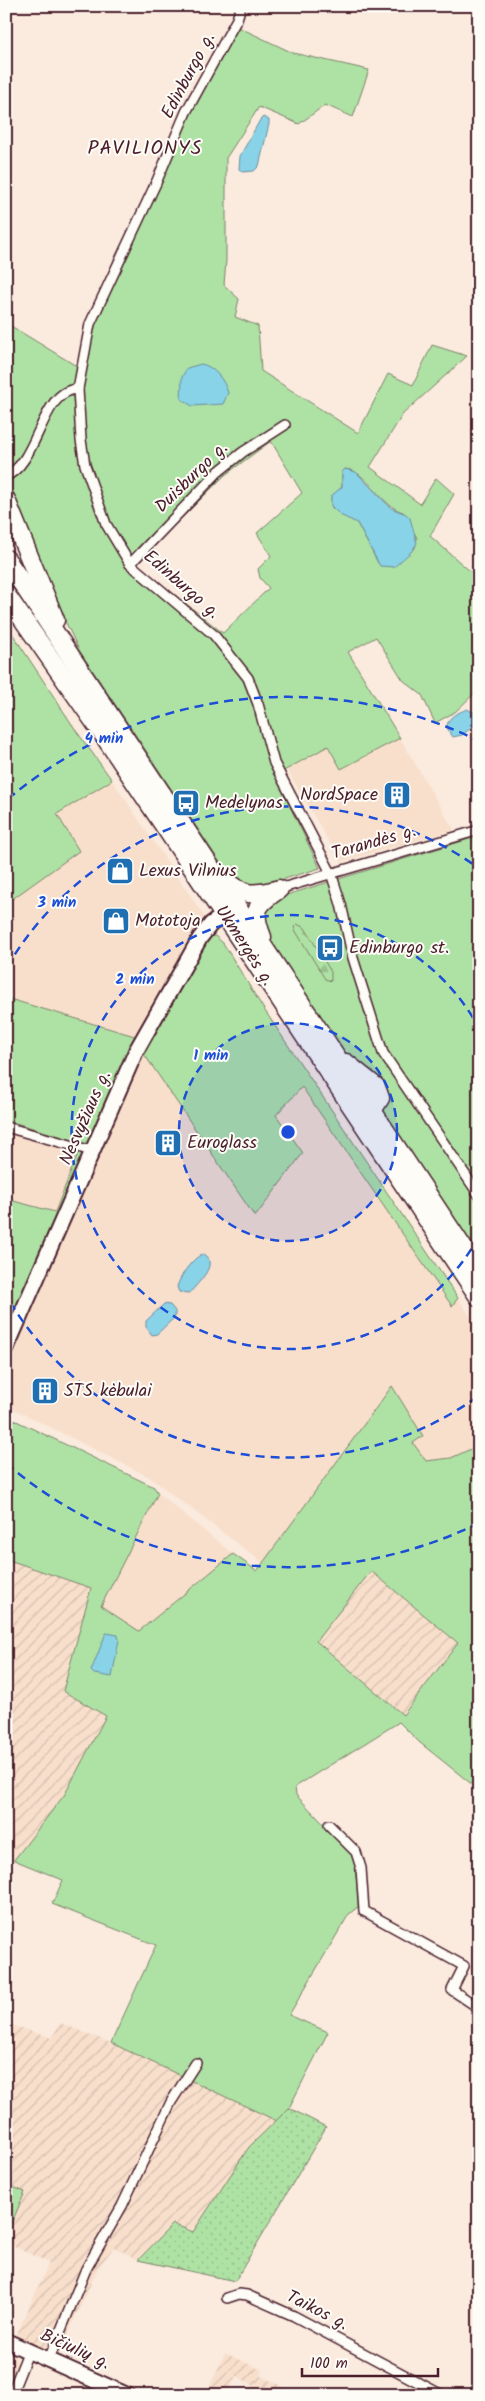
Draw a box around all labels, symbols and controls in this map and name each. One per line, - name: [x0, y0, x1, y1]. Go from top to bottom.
- street label: Edinburgo g.: [154, 28, 224, 124]
- district label: PAVILIONYS: [88, 133, 202, 165]
- street label: Duisburgo g.: [148, 435, 236, 521]
- street label: Edinburgo g.: [136, 543, 226, 627]
- text: 4 min: [85, 727, 123, 751]
- building icon: NordSpace: [382, 780, 412, 810]
- place label: NordSpace: [300, 781, 378, 810]
- bus stop icon: Medelynas: [171, 788, 201, 818]
- place label: Medelynas: [205, 789, 283, 818]
- street label: Tarandės g.: [328, 817, 420, 869]
- shop icon: Lexus Vilnius: [105, 856, 135, 886]
- place label: Lexus Vilnius: [139, 857, 237, 886]
- text: 3 min: [37, 891, 76, 915]
- street label: Ukmergės g.: [207, 900, 281, 992]
- shop icon: Mototoja: [101, 906, 131, 936]
- place label: Mototoja: [135, 907, 201, 936]
- bus stop icon: Edinburgo st.: [315, 933, 345, 963]
- place label: Edinburgo st.: [349, 934, 449, 963]
- text: 2 min: [115, 968, 155, 992]
- text: 1 min: [194, 1044, 228, 1068]
- street label: Nesvyžiaus g.: [52, 1066, 120, 1170]
- centre of rings: [279, 1123, 297, 1141]
- building icon: Euroglass: [153, 1128, 183, 1158]
- place label: Euroglass: [187, 1129, 257, 1158]
- building icon: STS kėbulai: [30, 1376, 60, 1406]
- place label: STS kėbulai: [64, 1377, 152, 1406]
- street label: Taikos g.: [281, 2283, 353, 2339]
- street label: Bičiulių g.: [35, 2322, 115, 2378]
- scale bar: [302, 2346, 439, 2378]
- text: 100 m: [310, 2352, 348, 2376]

